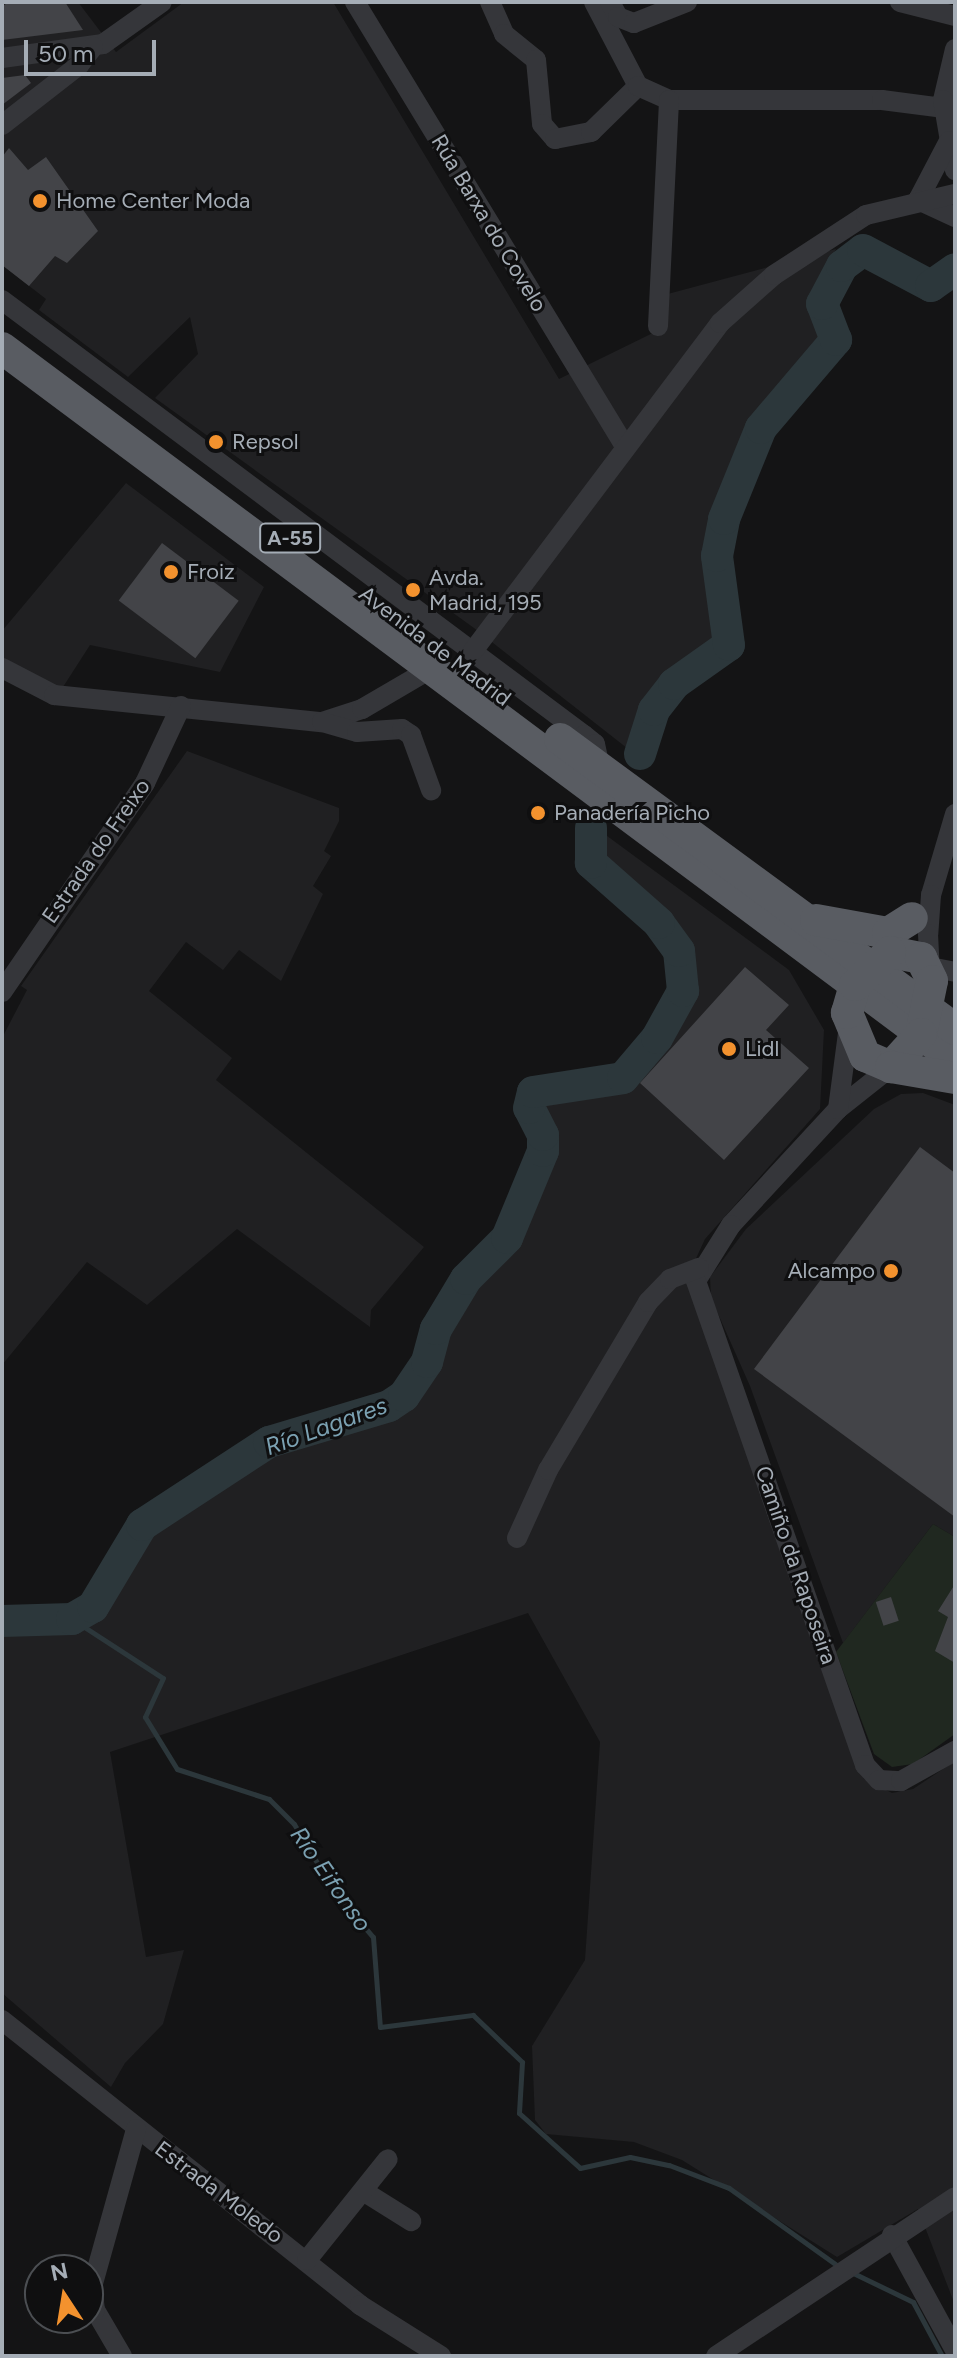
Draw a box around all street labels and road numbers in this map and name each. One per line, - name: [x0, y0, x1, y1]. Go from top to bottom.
- street label: Rúa Barxa do Covelo: [426, 130, 552, 316]
- road number: A-55: [258, 522, 322, 554]
- street label: Avenida de Madrid: [354, 580, 516, 712]
- street label: Estrada do Freixo: [36, 774, 156, 928]
- street label: Camiño da Raposeira: [750, 1463, 842, 1667]
- street label: Estrada Moledo: [150, 2135, 288, 2249]

